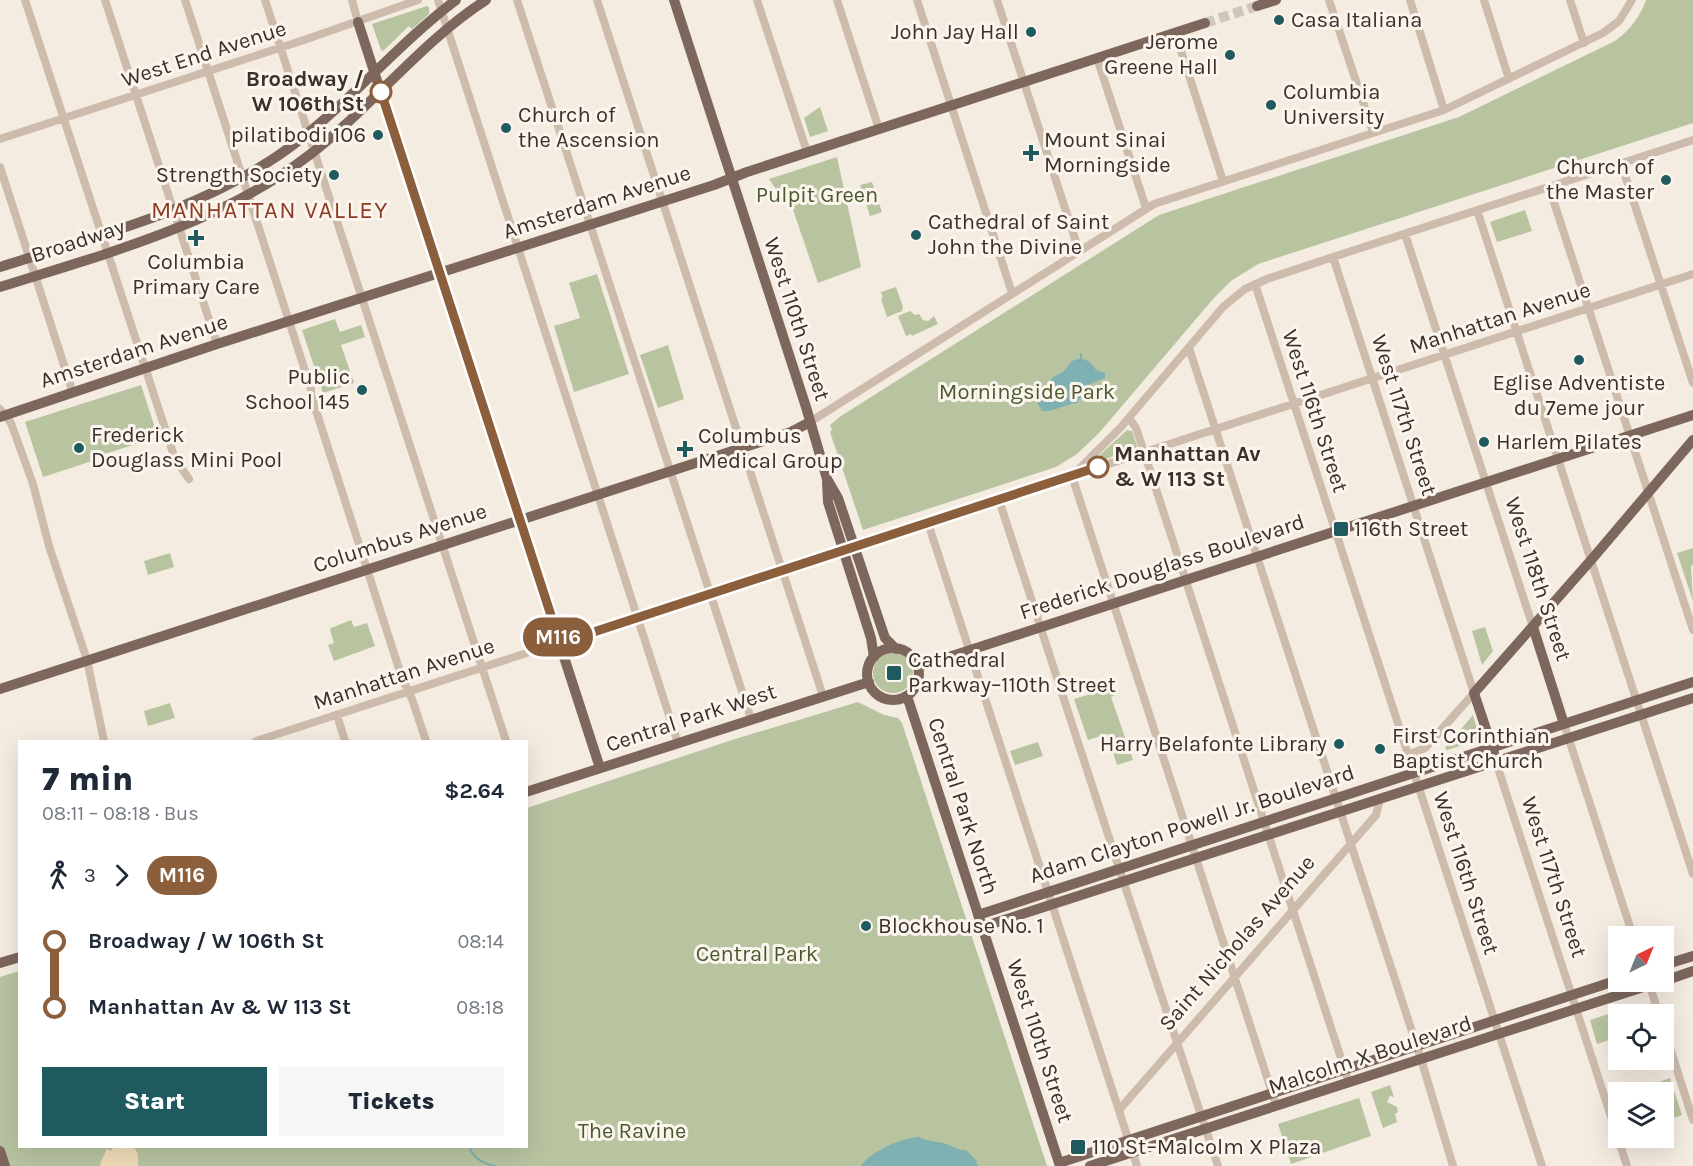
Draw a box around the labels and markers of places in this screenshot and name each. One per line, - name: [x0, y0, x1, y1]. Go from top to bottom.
- place label: Casa Italiana: [1291, 7, 1422, 33]
- marker: Casa Italiana: [1272, 13, 1286, 27]
- place label: John Jay Hall: [891, 19, 1019, 45]
- marker: John Jay Hall: [1024, 25, 1038, 39]
- place label: Jerome Greene Hall: [1104, 29, 1218, 80]
- marker: Jerome Greene Hall: [1223, 48, 1237, 62]
- place label: Broadway / W 106th St: [246, 66, 364, 117]
- place label: Columbia University: [1283, 79, 1384, 130]
- marker: Broadway / W 106th St: [370, 81, 392, 103]
- marker: Columbia University: [1264, 98, 1278, 112]
- place label: Church of the Ascension: [518, 102, 660, 153]
- marker: Church of the Ascension: [499, 121, 513, 135]
- place label: pilatibodi 106: [231, 122, 366, 148]
- place label: Mount Sinai Morningside: [1044, 127, 1171, 178]
- marker: pilatibodi 106: [371, 128, 385, 142]
- marker: Mount Sinai Morningside: [1022, 144, 1040, 162]
- place label: Church of the Master: [1546, 154, 1654, 205]
- place label: Strength Society: [156, 162, 322, 188]
- marker: Strength Society: [327, 168, 341, 182]
- marker: Church of the Master: [1659, 173, 1673, 187]
- place label: Cathedral of Saint John the Divine: [928, 209, 1109, 260]
- marker: Cathedral of Saint John the Divine: [909, 228, 923, 242]
- marker: Columbia Primary Care: [187, 229, 205, 247]
- place label: Columbia Primary Care: [132, 249, 260, 300]
- marker: Eglise Adventiste du 7eme jour: [1572, 353, 1586, 367]
- place label: Public School 145: [245, 364, 350, 415]
- place label: Eglise Adventiste du 7eme jour: [1493, 370, 1665, 421]
- marker: Public School 145: [355, 383, 369, 397]
- place label: Frederick Douglass Mini Pool: [91, 422, 283, 473]
- place label: Columbus Medical Group: [698, 423, 843, 474]
- place label: Harlem Pilates: [1496, 429, 1642, 455]
- marker: Harlem Pilates: [1477, 435, 1491, 449]
- marker: Columbus Medical Group: [676, 440, 694, 458]
- marker: Frederick Douglass Mini Pool: [72, 441, 86, 455]
- place label: Manhattan Av & W 113 St: [1114, 441, 1261, 492]
- marker: Manhattan Av & W 113 St: [1087, 456, 1109, 478]
- place label: 116th Street: [1354, 516, 1468, 542]
- marker: 116th Street: [1332, 520, 1350, 538]
- place label: Cathedral Parkway–110th Street: [908, 647, 1116, 698]
- marker: Cathedral Parkway–110th Street: [885, 664, 903, 682]
- place label: First Corinthian Baptist Church: [1392, 723, 1550, 774]
- place label: Harry Belafonte Library: [1100, 731, 1327, 757]
- marker: Harry Belafonte Library: [1332, 737, 1346, 751]
- marker: First Corinthian Baptist Church: [1373, 742, 1387, 756]
- place label: Blockhouse No. 1: [878, 913, 1044, 939]
- marker: Blockhouse No. 1: [859, 919, 873, 933]
- place label: 110 St–Malcolm X Plaza: [1092, 1134, 1321, 1160]
- marker: 110 St–Malcolm X Plaza: [1069, 1138, 1087, 1156]

